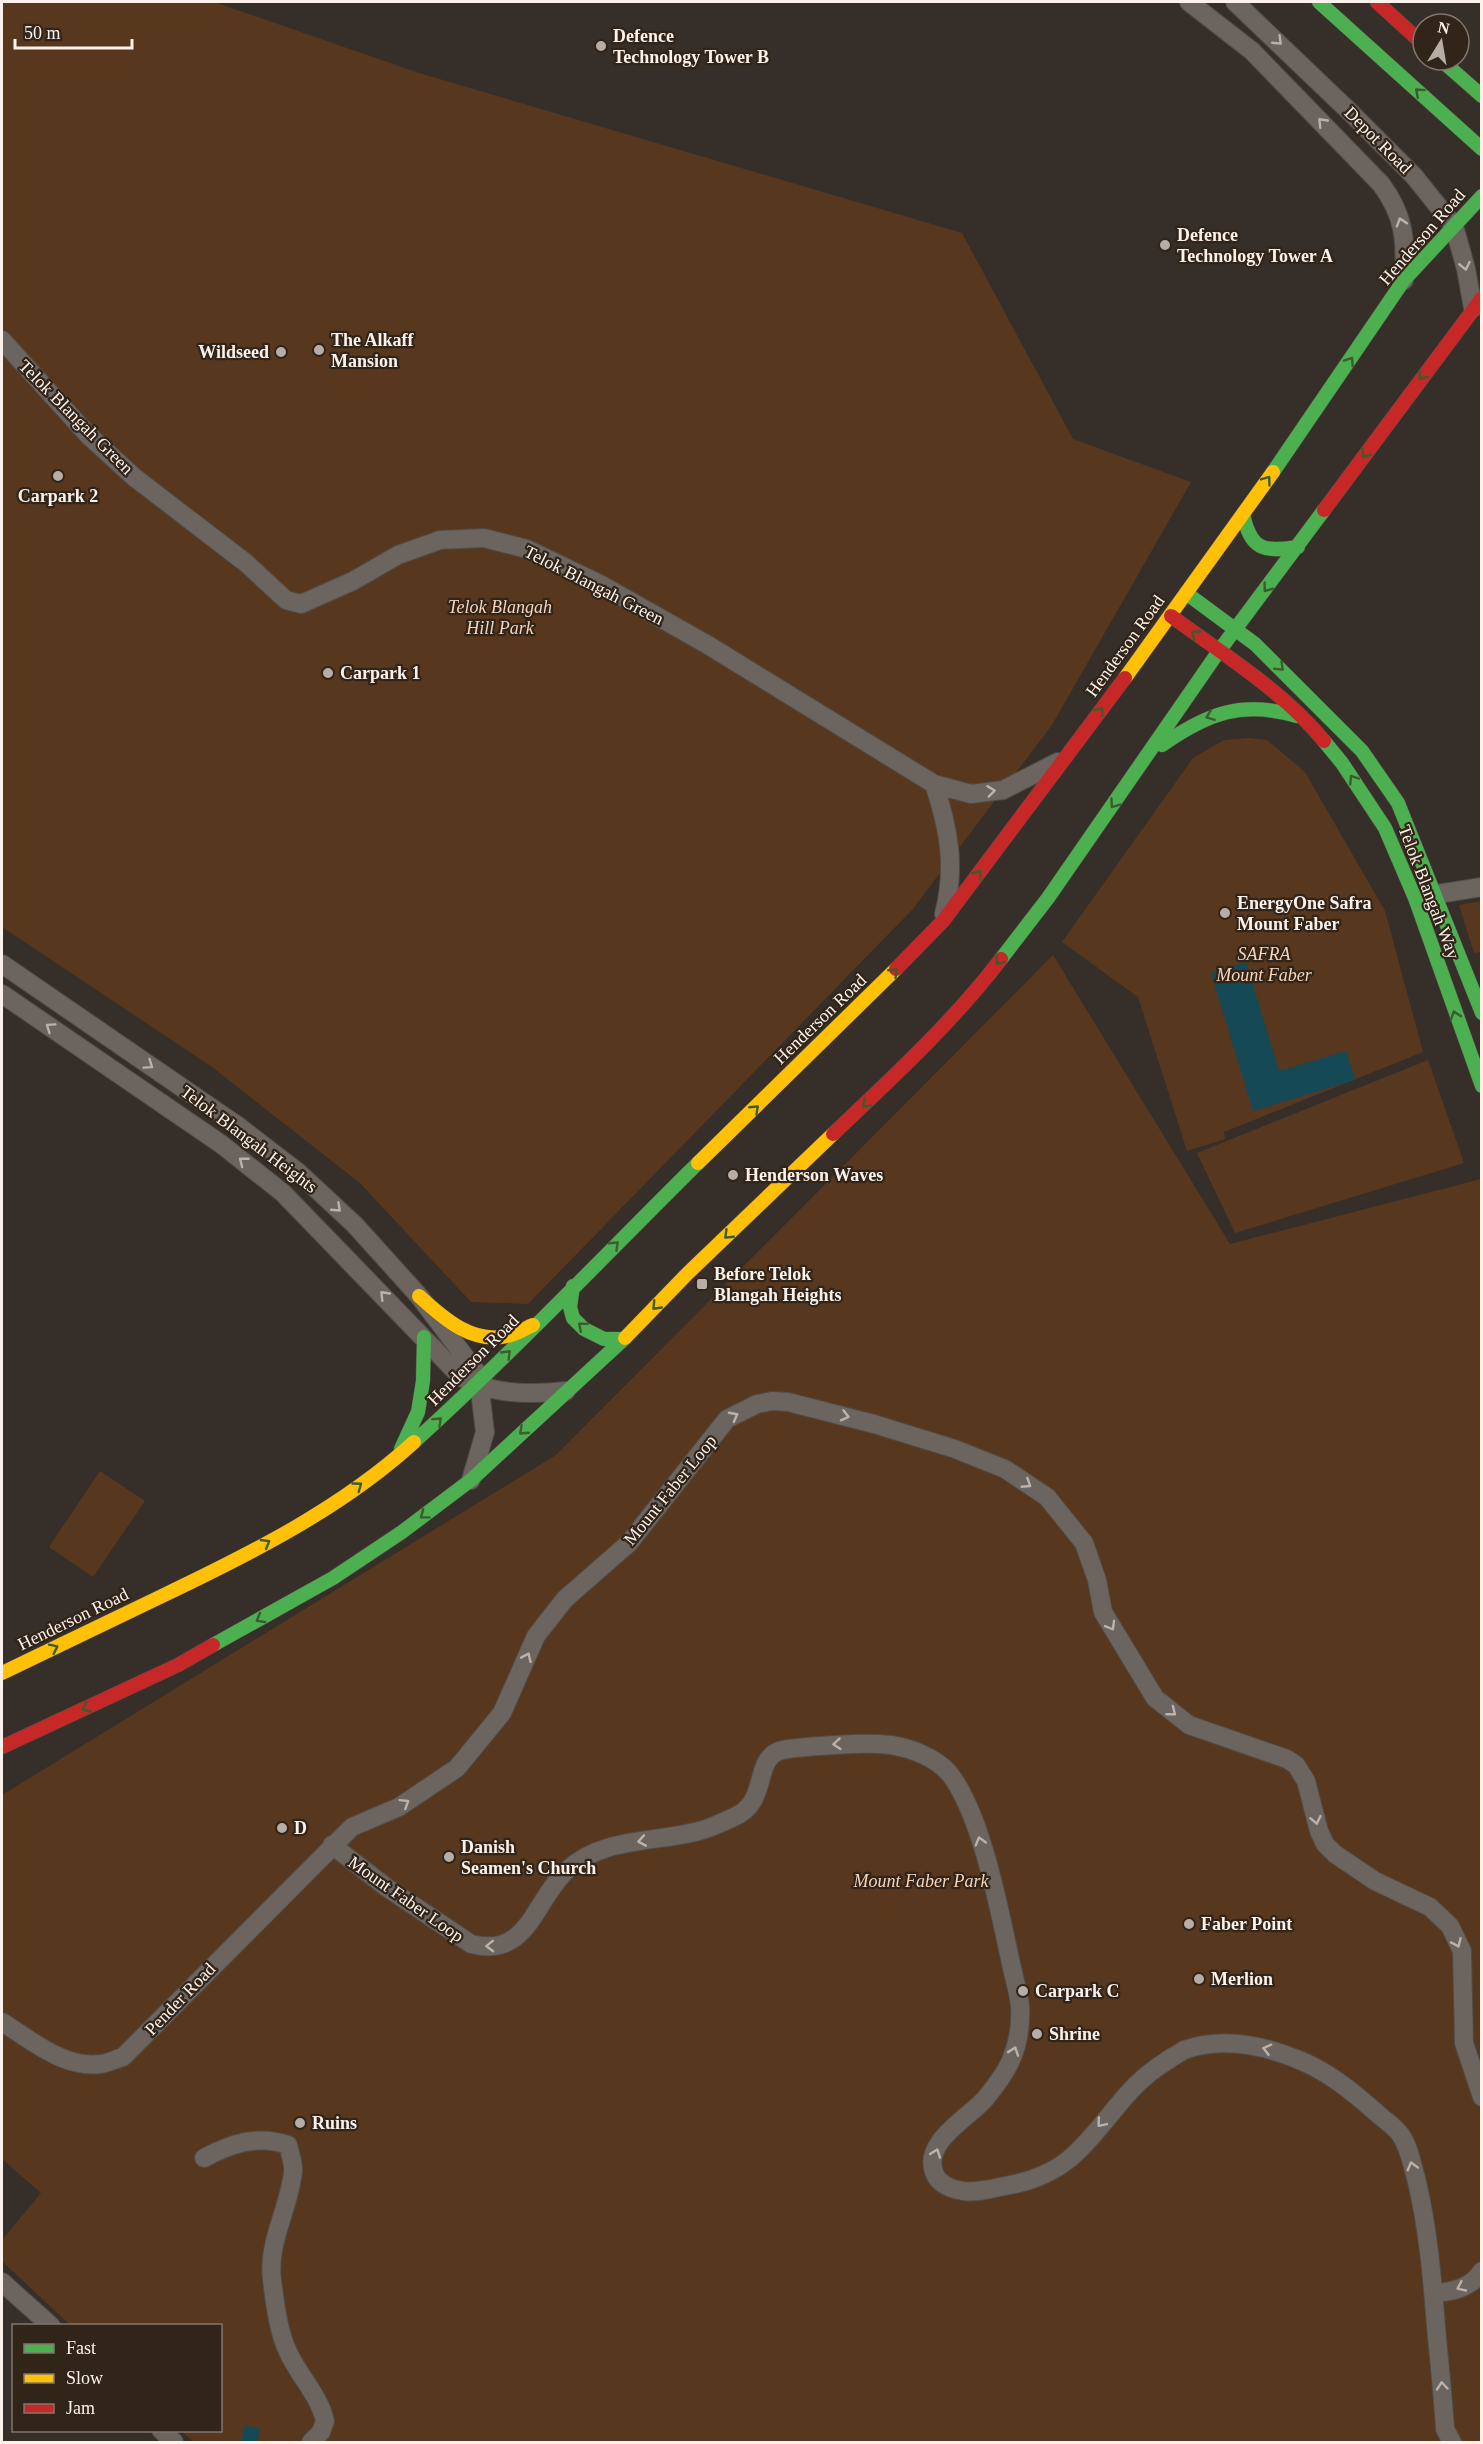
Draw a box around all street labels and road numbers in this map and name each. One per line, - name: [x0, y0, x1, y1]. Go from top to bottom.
- street label: Depot Road: [1340, 102, 1416, 178]
- street label: Henderson Road: [1375, 185, 1469, 289]
- street label: Telok Blangah Green: [15, 356, 137, 478]
- street label: Telok Blangah Green: [521, 541, 667, 629]
- street label: Henderson Road: [1082, 591, 1168, 701]
- street label: Telok Blangah Way: [1394, 822, 1464, 962]
- street label: Henderson Road: [770, 970, 870, 1068]
- street label: Telok Blangah Heights: [177, 1081, 321, 1197]
- street label: Henderson Road: [423, 1310, 523, 1410]
- street label: Mount Faber Loop: [619, 1431, 721, 1549]
- street label: Henderson Road: [14, 1584, 132, 1654]
- street label: Mount Faber Loop: [345, 1852, 467, 1946]
- street label: Pender Road: [141, 1959, 219, 2039]

